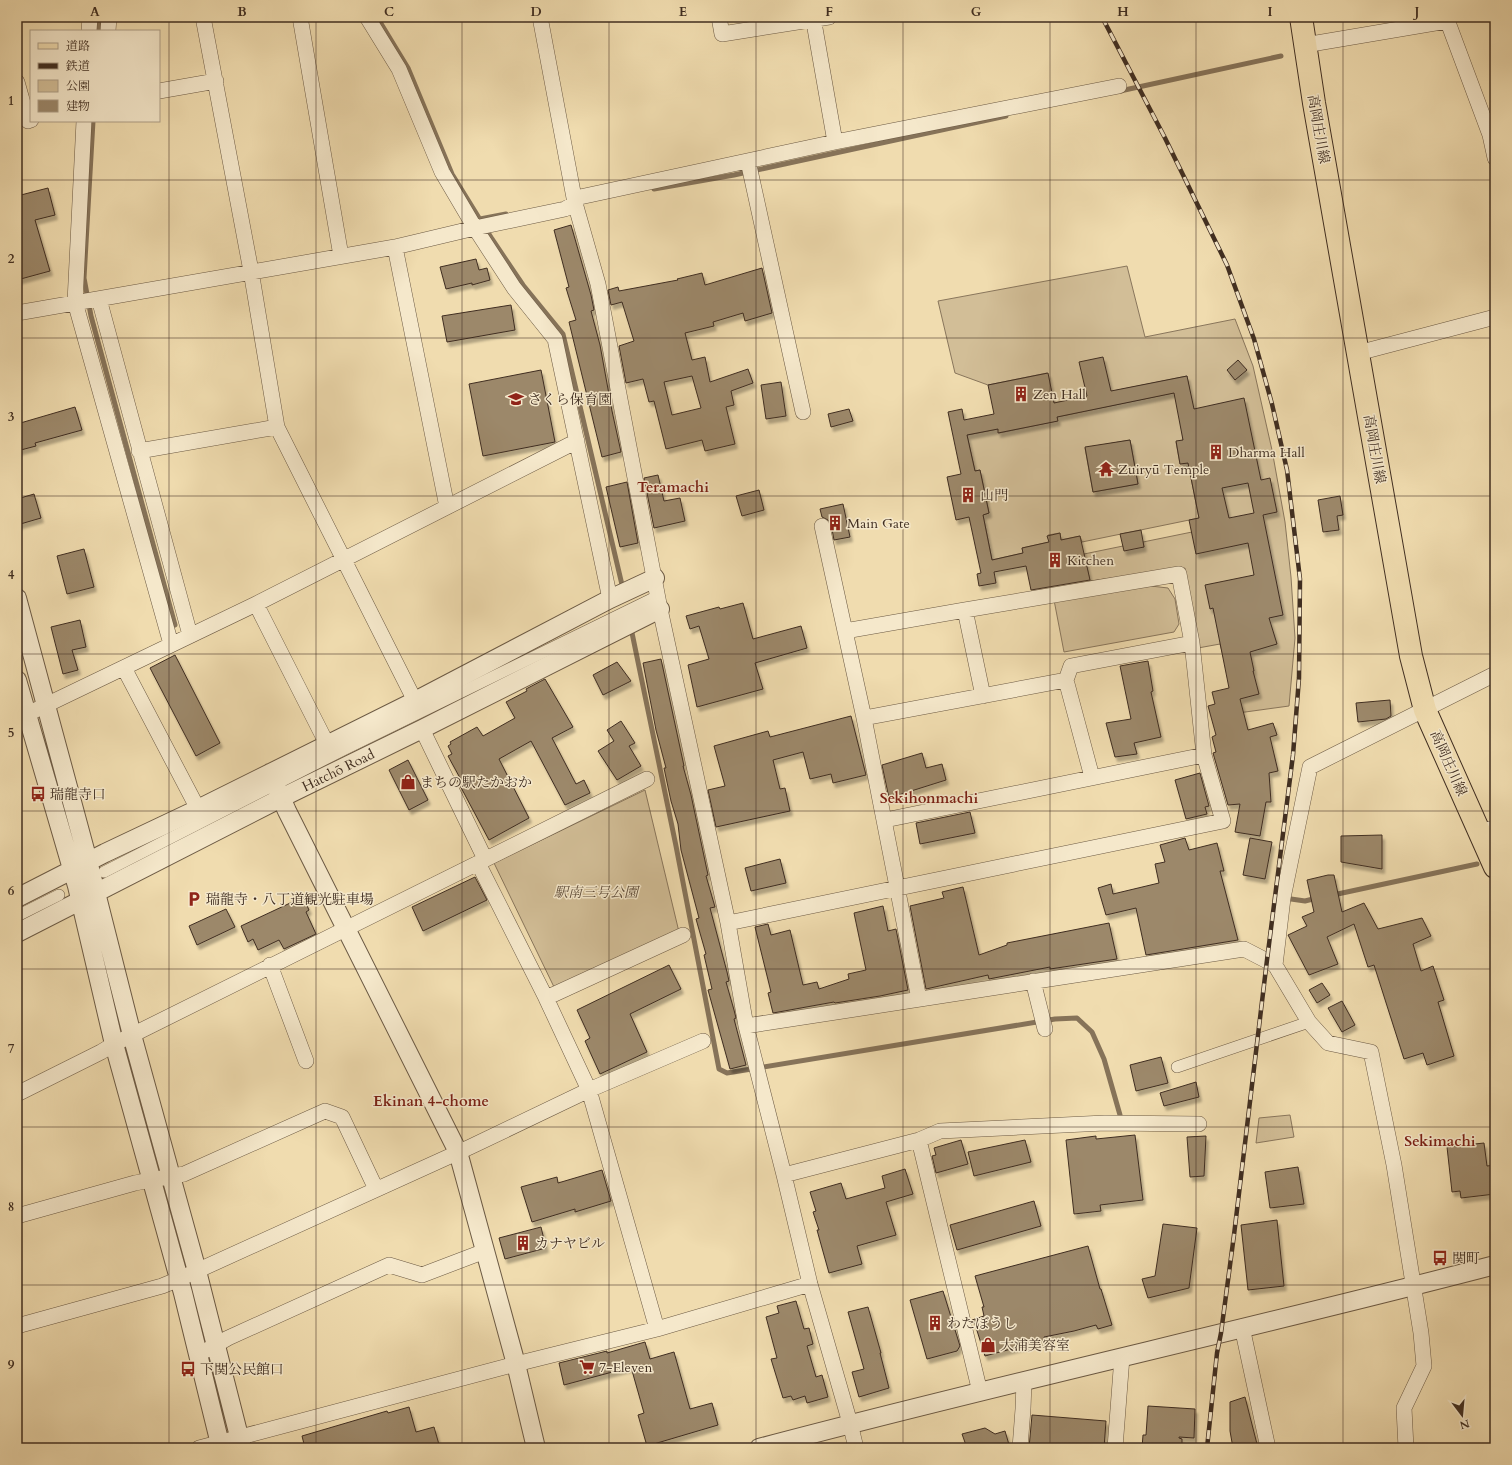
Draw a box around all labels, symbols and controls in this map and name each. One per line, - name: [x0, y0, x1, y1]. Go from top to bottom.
- text: A: [90, 3, 100, 21]
- text: B: [237, 3, 247, 21]
- text: C: [384, 3, 394, 21]
- text: D: [530, 3, 542, 21]
- text: E: [679, 3, 687, 21]
- text: F: [825, 3, 833, 21]
- text: G: [971, 3, 982, 21]
- text: H: [1117, 3, 1129, 21]
- text: I: [1267, 3, 1273, 21]
- text: J: [1413, 3, 1420, 21]
- legend: [30, 30, 160, 122]
- text: 道路: [66, 38, 90, 54]
- text: 鉄道: [65, 58, 90, 74]
- text: 公園: [66, 78, 90, 94]
- text: 1: [8, 92, 14, 110]
- street label: 高岡庄川線: [1303, 93, 1334, 165]
- text: 建物: [66, 98, 90, 114]
- text: 2: [8, 250, 15, 268]
- building icon: Zen Hall: [1012, 385, 1030, 403]
- place label: Zen Hall: [1033, 385, 1086, 404]
- school or university icon: さくら保育園: [507, 390, 525, 408]
- place label: さくら保育園: [528, 390, 612, 409]
- text: 3: [8, 408, 15, 426]
- street label: 高岡庄川線: [1359, 413, 1390, 485]
- building icon: Dharma Hall: [1207, 443, 1225, 461]
- place label: Dharma Hall: [1228, 443, 1305, 462]
- temple icon: Zuiryū Temple: [1097, 460, 1115, 478]
- place label: Zuiryū Temple: [1118, 460, 1209, 479]
- district label: Teramachi: [637, 477, 709, 497]
- building icon: 山門: [959, 486, 977, 504]
- place label: 山門: [980, 486, 1008, 505]
- building icon: Main Gate: [826, 514, 844, 532]
- place label: Main Gate: [847, 514, 910, 533]
- building icon: Kitchen: [1046, 551, 1064, 569]
- place label: Kitchen: [1067, 551, 1114, 570]
- text: 4: [8, 566, 15, 584]
- text: 5: [8, 724, 14, 742]
- street label: 高岡庄川線: [1426, 727, 1471, 799]
- street label: Hatchō Road: [299, 745, 378, 796]
- shop icon: まちの駅たかおか: [399, 773, 417, 791]
- place label: まちの駅たかおか: [420, 773, 532, 792]
- bus stop icon: 瑞龍寺口: [29, 785, 47, 803]
- place label: 瑞龍寺口: [50, 785, 106, 804]
- district label: Sekihonmachi: [880, 788, 978, 808]
- text: 6: [8, 882, 15, 900]
- park label: 駅南三号公園: [554, 883, 640, 902]
- parking icon: 瑞龍寺・八丁道観光駐車場: [185, 890, 203, 908]
- place label: 瑞龍寺・八丁道観光駐車場: [206, 890, 374, 909]
- text: 7: [8, 1040, 15, 1058]
- district label: Ekinan 4-chome: [373, 1091, 489, 1111]
- district label: Sekimachi: [1404, 1131, 1476, 1151]
- text: 8: [8, 1198, 14, 1216]
- building icon: カナヤビル: [514, 1234, 532, 1252]
- place label: カナヤビル: [535, 1234, 605, 1253]
- bus stop icon: 関町: [1431, 1249, 1449, 1267]
- place label: 関町: [1452, 1249, 1480, 1268]
- building icon: わたぼうし: [926, 1314, 944, 1332]
- place label: わたぼうし: [947, 1314, 1017, 1333]
- shop icon: 大浦美容室: [979, 1336, 997, 1354]
- place label: 大浦美容室: [1000, 1336, 1070, 1355]
- text: 9: [8, 1356, 15, 1374]
- supermarket icon: 7-Eleven: [578, 1358, 596, 1376]
- place label: 7-Eleven: [599, 1358, 652, 1377]
- bus stop icon: 下関公民館口: [179, 1360, 197, 1378]
- place label: 下関公民館口: [200, 1360, 284, 1379]
- north arrow: [1442, 1395, 1482, 1435]
- text: N: [1458, 1416, 1471, 1433]

